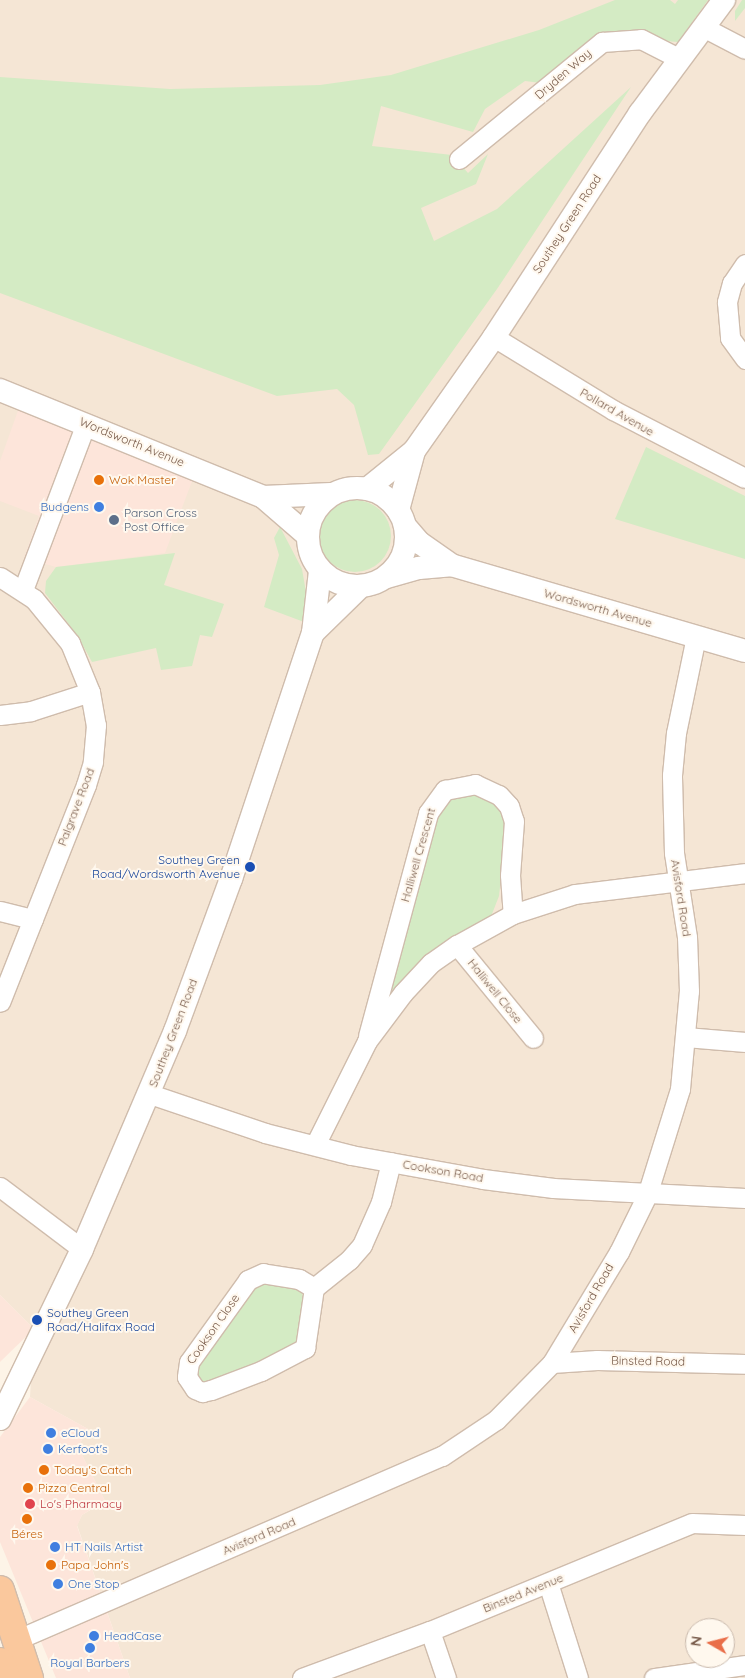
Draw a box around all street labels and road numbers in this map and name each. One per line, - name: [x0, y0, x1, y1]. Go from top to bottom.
- street label: Dryden Way: [532, 46, 594, 102]
- street label: Southey Green Road: [530, 172, 604, 276]
- street label: Pollard Avenue: [577, 385, 657, 439]
- street label: Wordsworth Avenue: [77, 414, 187, 470]
- street label: Wordsworth Avenue: [542, 586, 654, 630]
- street label: Palgrave Road: [55, 766, 97, 848]
- street label: Halliwell Crescent: [398, 806, 438, 904]
- street label: Avisford Road: [668, 858, 694, 938]
- street label: Halliwell Close: [465, 956, 525, 1026]
- street label: Southey Green Road: [146, 977, 200, 1089]
- street label: Cookson Road: [402, 1157, 484, 1185]
- street label: Avisford Road: [565, 1261, 617, 1335]
- street label: Cookson Close: [184, 1291, 242, 1367]
- street label: Binsted Road: [611, 1353, 685, 1369]
- street label: Avisford Road: [220, 1514, 298, 1558]
- street label: Binsted Avenue: [481, 1570, 565, 1616]

